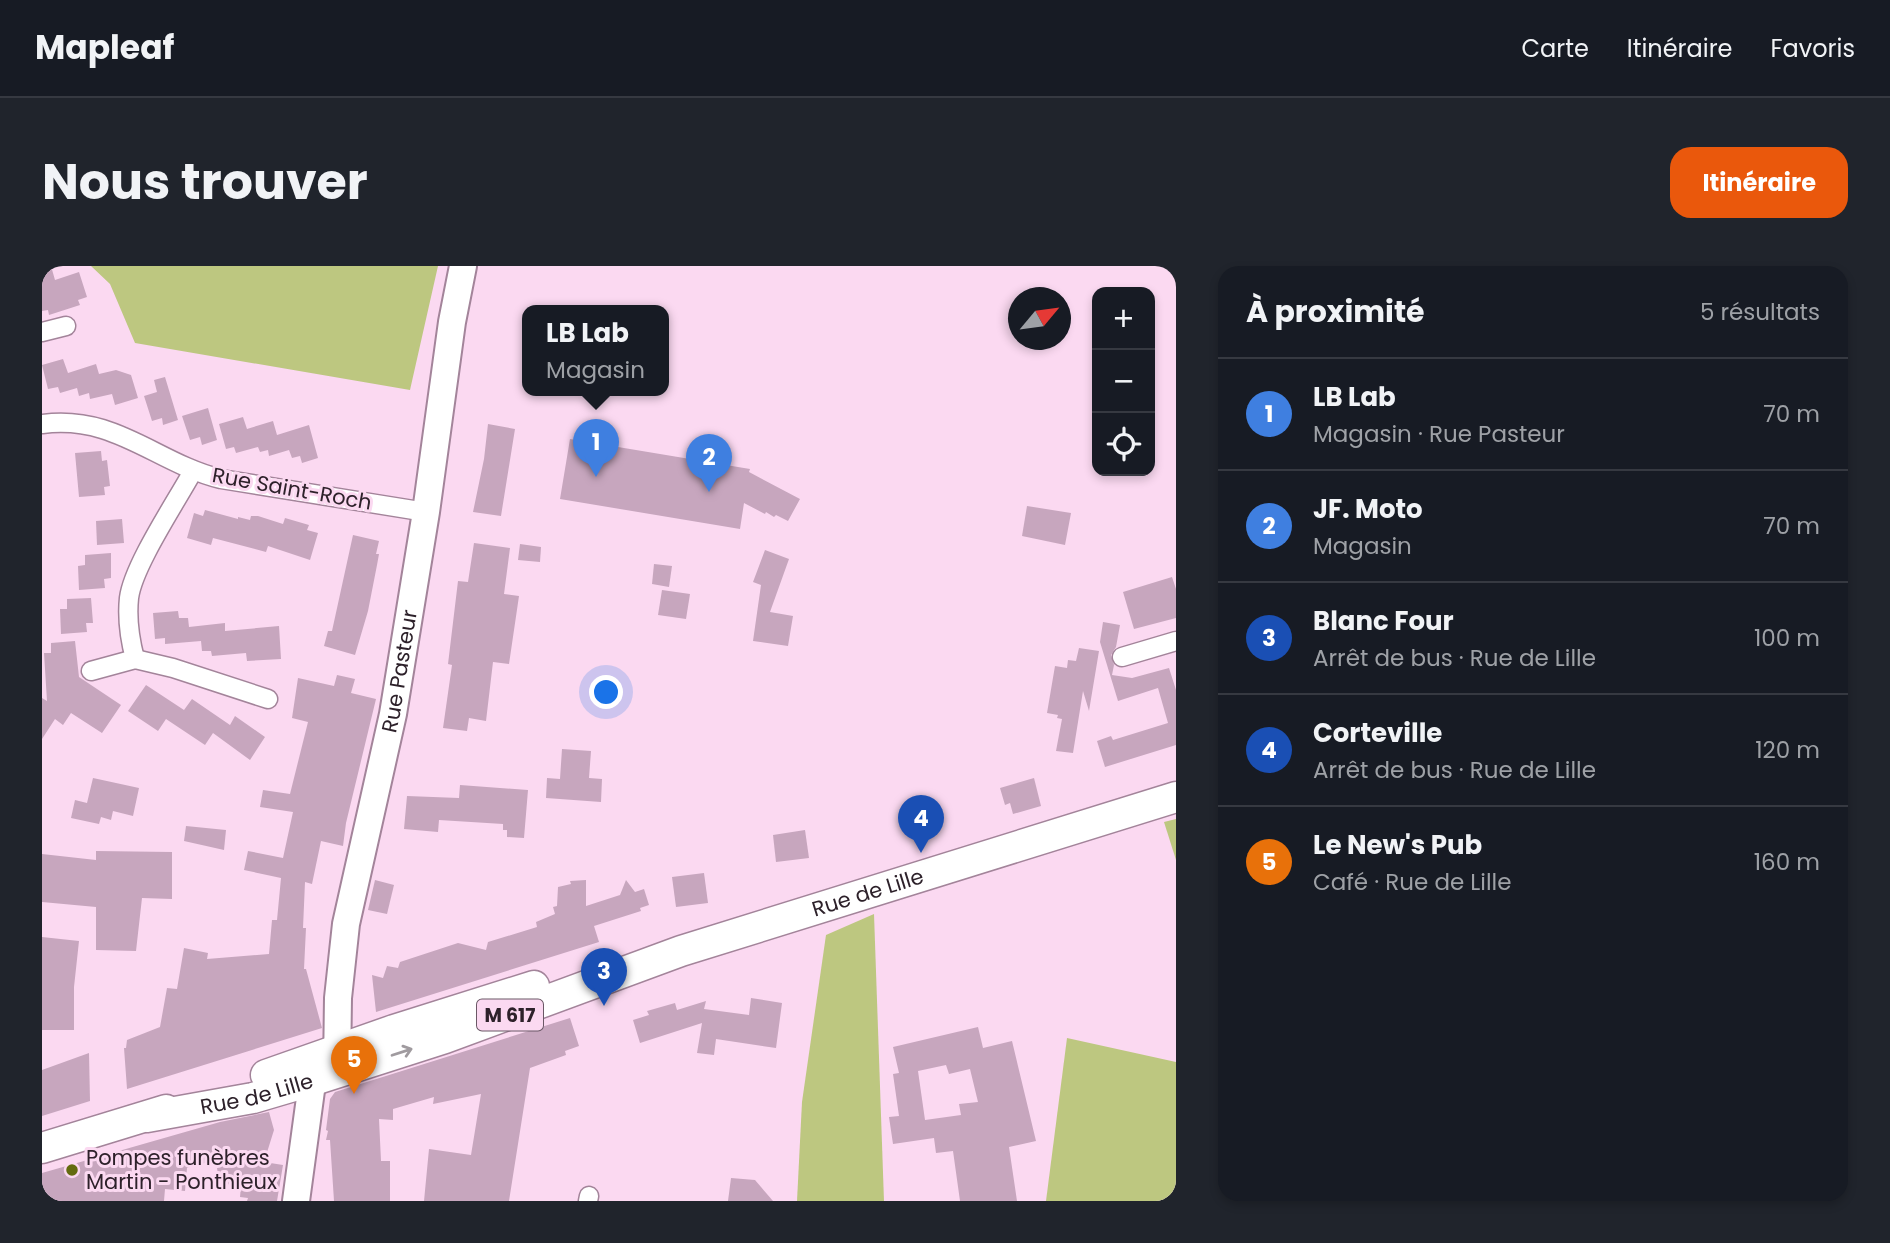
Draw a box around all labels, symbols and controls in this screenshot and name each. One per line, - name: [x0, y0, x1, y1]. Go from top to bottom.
- text: Mapleaf: [35, 24, 174, 71]
- text: Carte: [1521, 32, 1589, 65]
- text: Itinéraire: [1627, 32, 1732, 65]
- text: Favoris: [1770, 32, 1855, 65]
- button: Itinéraire: [1670, 147, 1848, 218]
- text: Nous trouver: [42, 148, 368, 216]
- north arrow: [1008, 287, 1071, 350]
- map controls: [1092, 287, 1155, 476]
- button: +: [1092, 287, 1155, 350]
- text: À proximité: [1246, 290, 1425, 333]
- text: 5 résultats: [1700, 296, 1820, 328]
- popup: [522, 305, 669, 396]
- text: LB Lab: [546, 315, 629, 351]
- button: −: [1092, 350, 1155, 413]
- text: Magasin: [546, 354, 645, 386]
- text: LB Lab: [1313, 379, 1396, 415]
- text: 1: [1265, 398, 1273, 430]
- text: 70 m: [1763, 398, 1820, 430]
- button: locate: [1092, 413, 1155, 476]
- text: Magasin · Rue Pasteur: [1313, 418, 1565, 450]
- pin: 1: [573, 419, 619, 477]
- pin: 2: [686, 434, 732, 492]
- street label: Rue Saint-Roch: [210, 460, 374, 517]
- text: JF. Moto: [1313, 491, 1423, 527]
- text: 2: [1262, 510, 1276, 542]
- text: 70 m: [1763, 510, 1820, 542]
- text: Magasin: [1313, 530, 1412, 562]
- text: Blanc Four: [1313, 603, 1454, 639]
- street label: Rue Pasteur: [374, 607, 424, 735]
- text: 3: [1262, 622, 1276, 654]
- text: 100 m: [1754, 622, 1820, 654]
- text: Arrêt de bus · Rue de Lille: [1313, 642, 1596, 674]
- your location: [589, 675, 623, 709]
- text: Corteville: [1313, 715, 1442, 751]
- text: 4: [1261, 734, 1277, 766]
- text: 120 m: [1755, 734, 1820, 766]
- text: Arrêt de bus · Rue de Lille: [1313, 754, 1596, 786]
- pin: 4: [898, 795, 944, 853]
- text: Le New's Pub: [1313, 827, 1482, 863]
- text: 5: [1262, 846, 1276, 878]
- text: 160 m: [1754, 846, 1820, 878]
- street label: Rue de Lille: [808, 861, 927, 923]
- text: Café · Rue de Lille: [1313, 866, 1512, 898]
- pin: 3: [581, 948, 627, 1006]
- road number: M 617: [477, 1000, 543, 1030]
- pin: 5: [331, 1036, 377, 1094]
- one-way arrow: [391, 1045, 413, 1058]
- street label: Rue de Lille: [198, 1066, 316, 1121]
- place label: Pompes funèbres Martin - Ponthieux: [86, 1143, 277, 1196]
- marker: Pompes funèbres Martin - Ponthieux: [64, 1162, 80, 1178]

